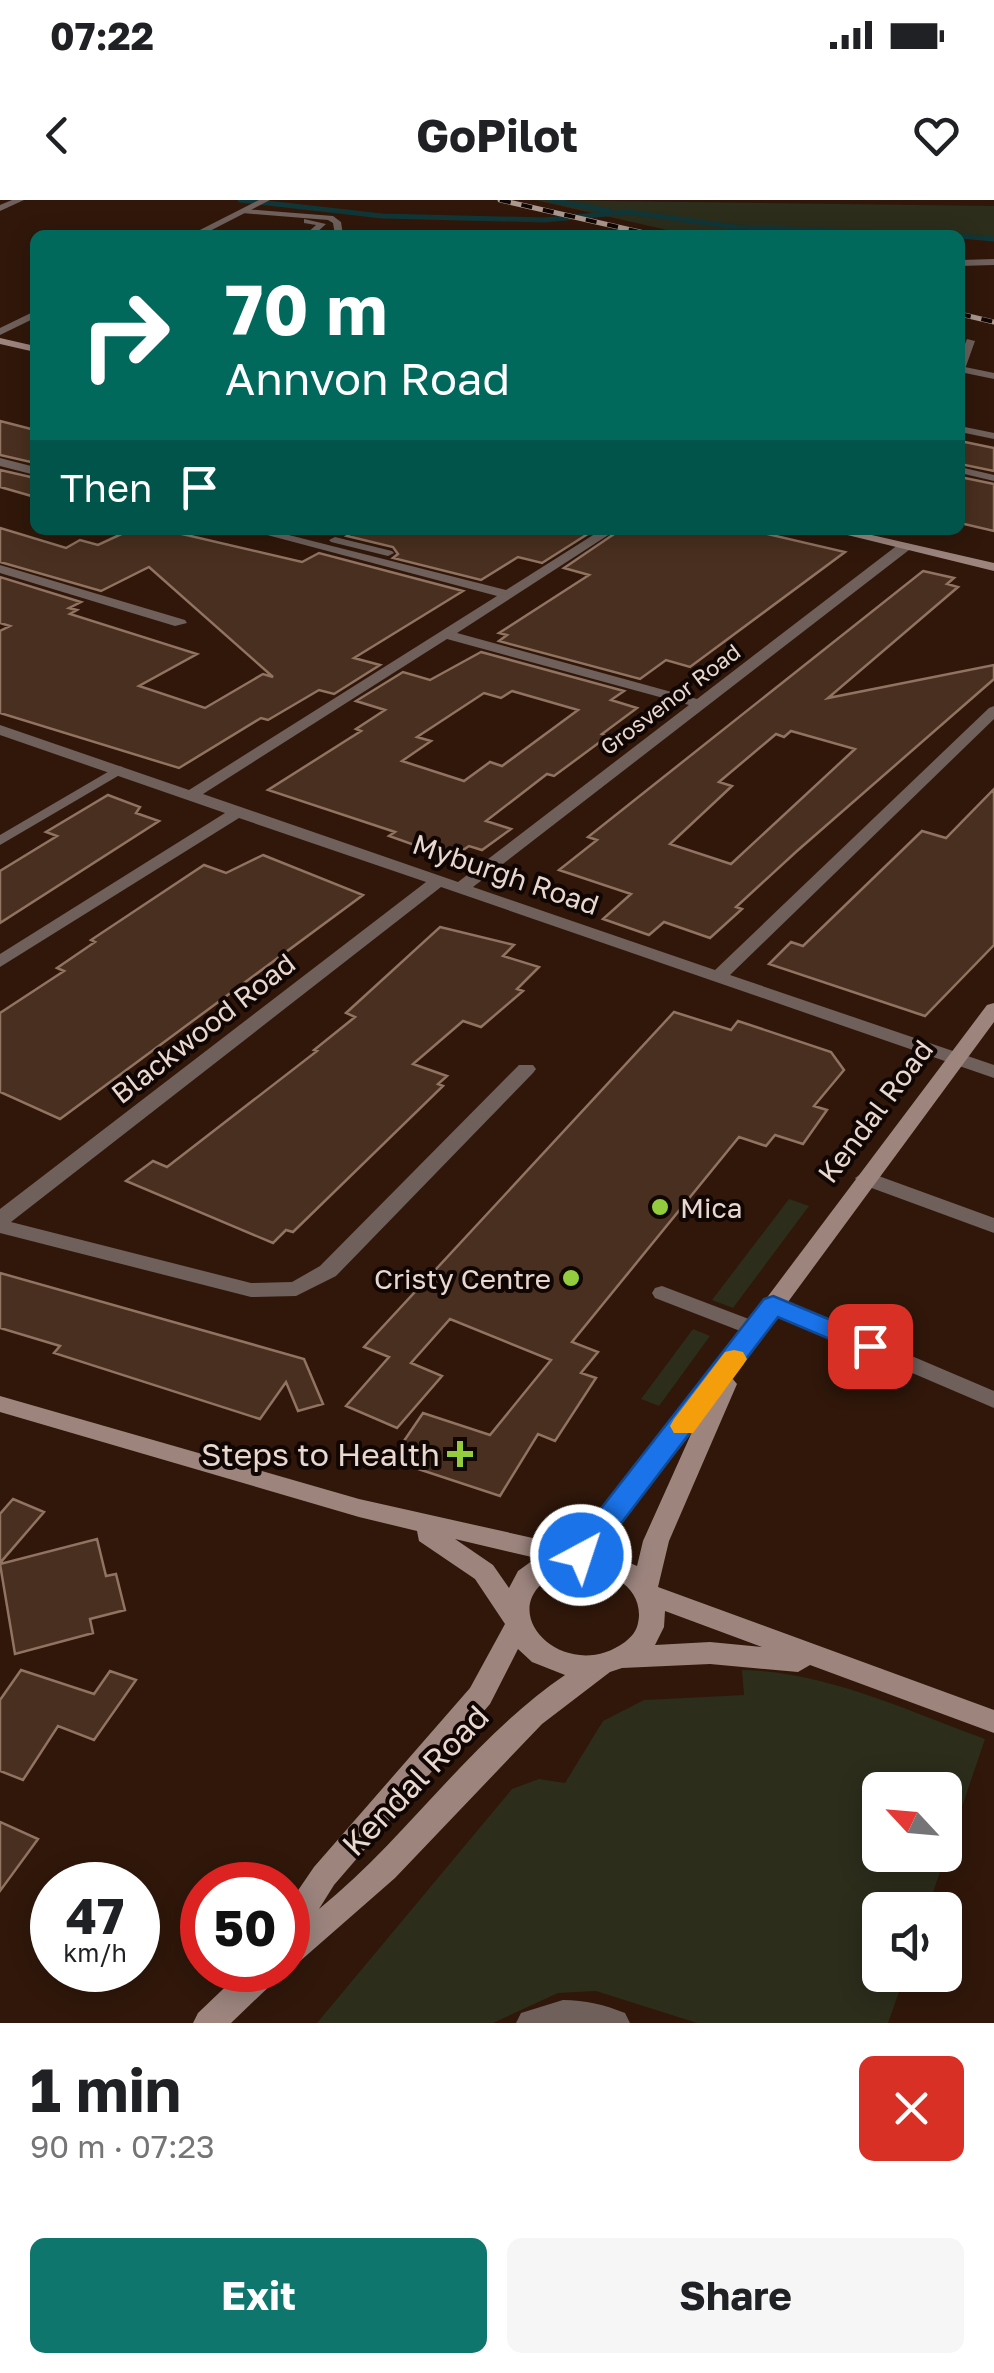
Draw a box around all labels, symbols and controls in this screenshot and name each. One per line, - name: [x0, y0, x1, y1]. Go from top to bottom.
- text: 07:22: [50, 13, 154, 58]
- icon: back: [30, 108, 85, 163]
- text: GoPilot: [416, 108, 578, 162]
- icon: heart: [909, 108, 964, 163]
- text: 70 m: [225, 266, 387, 350]
- icon: right: [60, 270, 190, 400]
- text: Annvon Road: [225, 351, 510, 405]
- icon: arrive: [172, 460, 227, 515]
- text: Then: [60, 465, 152, 510]
- street label: Grosvenor Road: [595, 638, 745, 760]
- street label: Myburgh Road: [409, 827, 603, 921]
- street label: Blackwood Road: [105, 946, 301, 1110]
- street label: Kendal Road: [811, 1033, 939, 1189]
- place label: Mica: [680, 1191, 743, 1224]
- marker: Mica: [649, 1196, 671, 1218]
- place label: Cristy Centre: [374, 1262, 551, 1295]
- marker: Cristy Centre: [560, 1267, 582, 1289]
- pin: [828, 1304, 913, 1389]
- icon: arrive: [843, 1319, 898, 1374]
- place label: Steps to Health: [201, 1435, 440, 1473]
- marker: Steps to Health: [449, 1443, 471, 1465]
- position arrow: [529, 1503, 633, 1607]
- street label: Kendal Road: [334, 1697, 496, 1863]
- north arrow: [862, 1772, 962, 1872]
- map controls: [862, 1772, 962, 1992]
- speed limit sign: 50: [180, 1862, 310, 1992]
- text: 47: [66, 1885, 124, 1945]
- button: sound: [862, 1892, 962, 1992]
- text: km/h: [63, 1937, 127, 1968]
- text: 1 min: [30, 2053, 181, 2125]
- button: close: [859, 2056, 964, 2161]
- text: 90 m · 07:23: [30, 2127, 215, 2165]
- button: Exit: [30, 2238, 487, 2353]
- button: Share: [507, 2238, 964, 2353]

